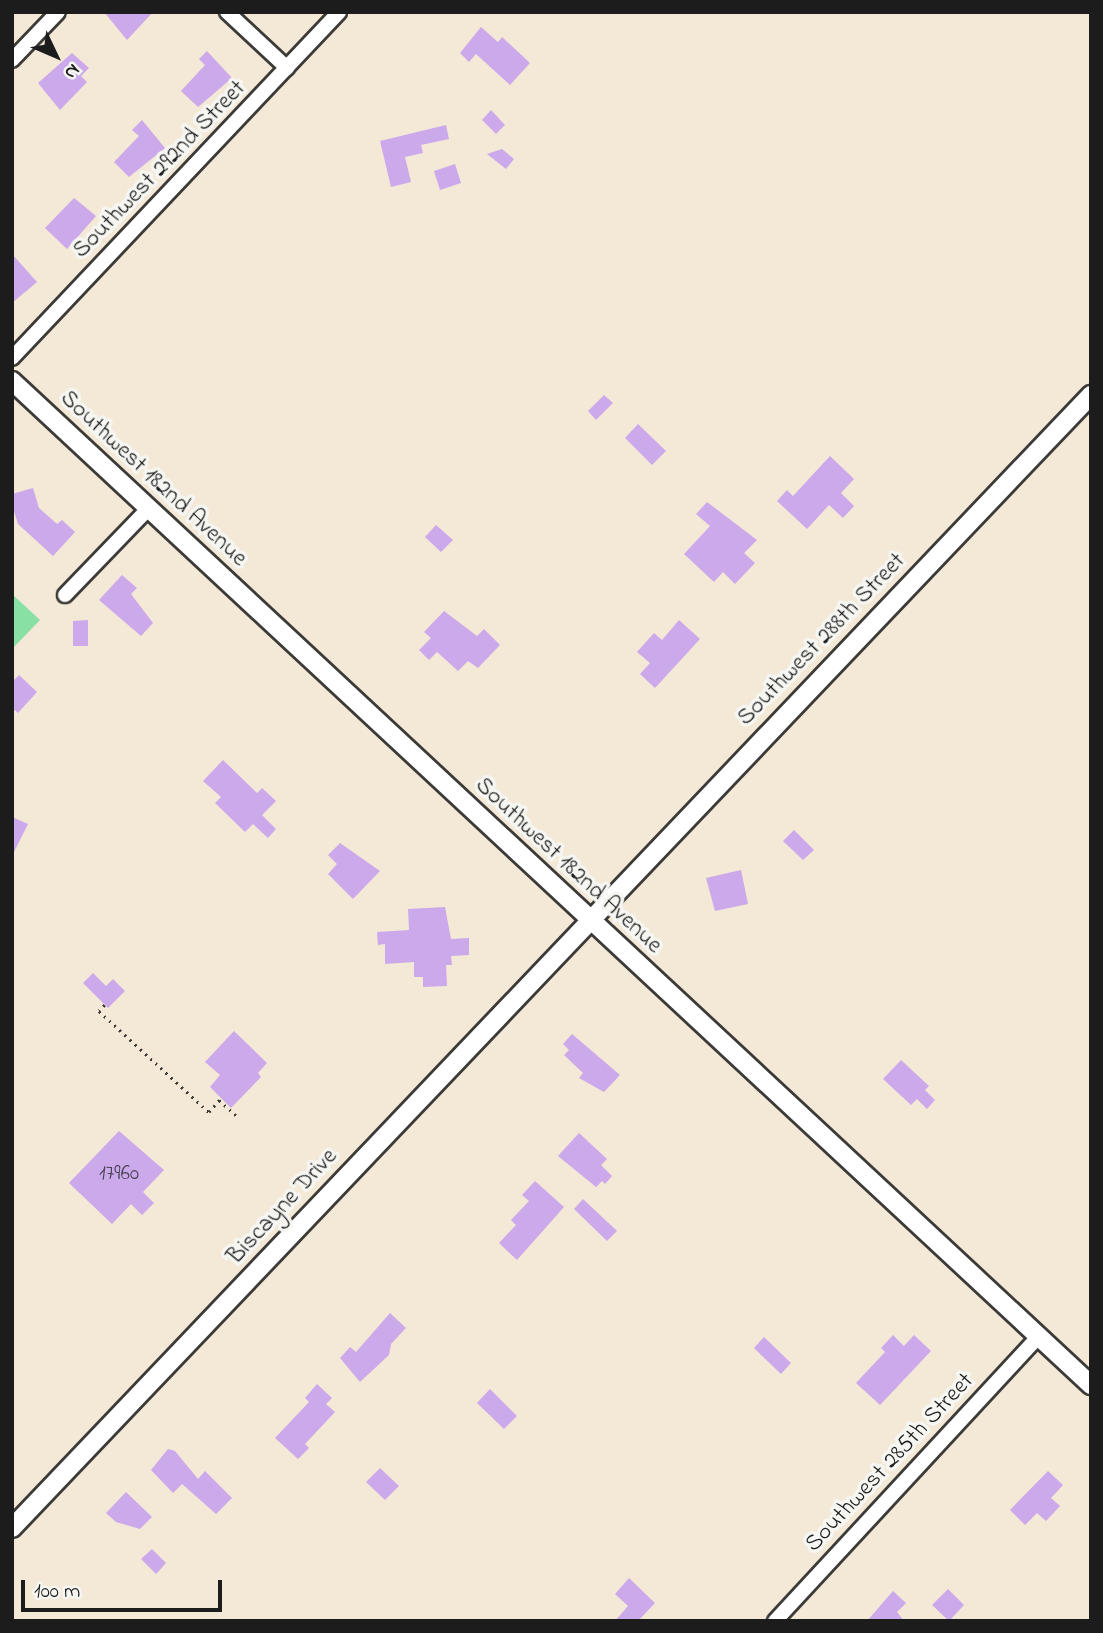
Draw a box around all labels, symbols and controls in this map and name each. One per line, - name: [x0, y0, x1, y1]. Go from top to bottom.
- north arrow: [21, 21, 91, 91]
- text: N: [57, 57, 86, 85]
- street label: Southwest 292nd Street: [67, 75, 253, 265]
- street label: Southwest 182nd Avenue: [53, 385, 253, 573]
- street label: Southwest 288th Street: [732, 547, 912, 733]
- street label: Southwest 182nd Avenue: [468, 772, 668, 960]
- street label: Biscayne Drive: [222, 1143, 344, 1271]
- house number: 17960: [99, 1161, 139, 1187]
- street label: Southwest 285th Street: [800, 1367, 980, 1559]
- scale bar: [24, 1566, 226, 1610]
- text: 100 m: [34, 1577, 80, 1607]

